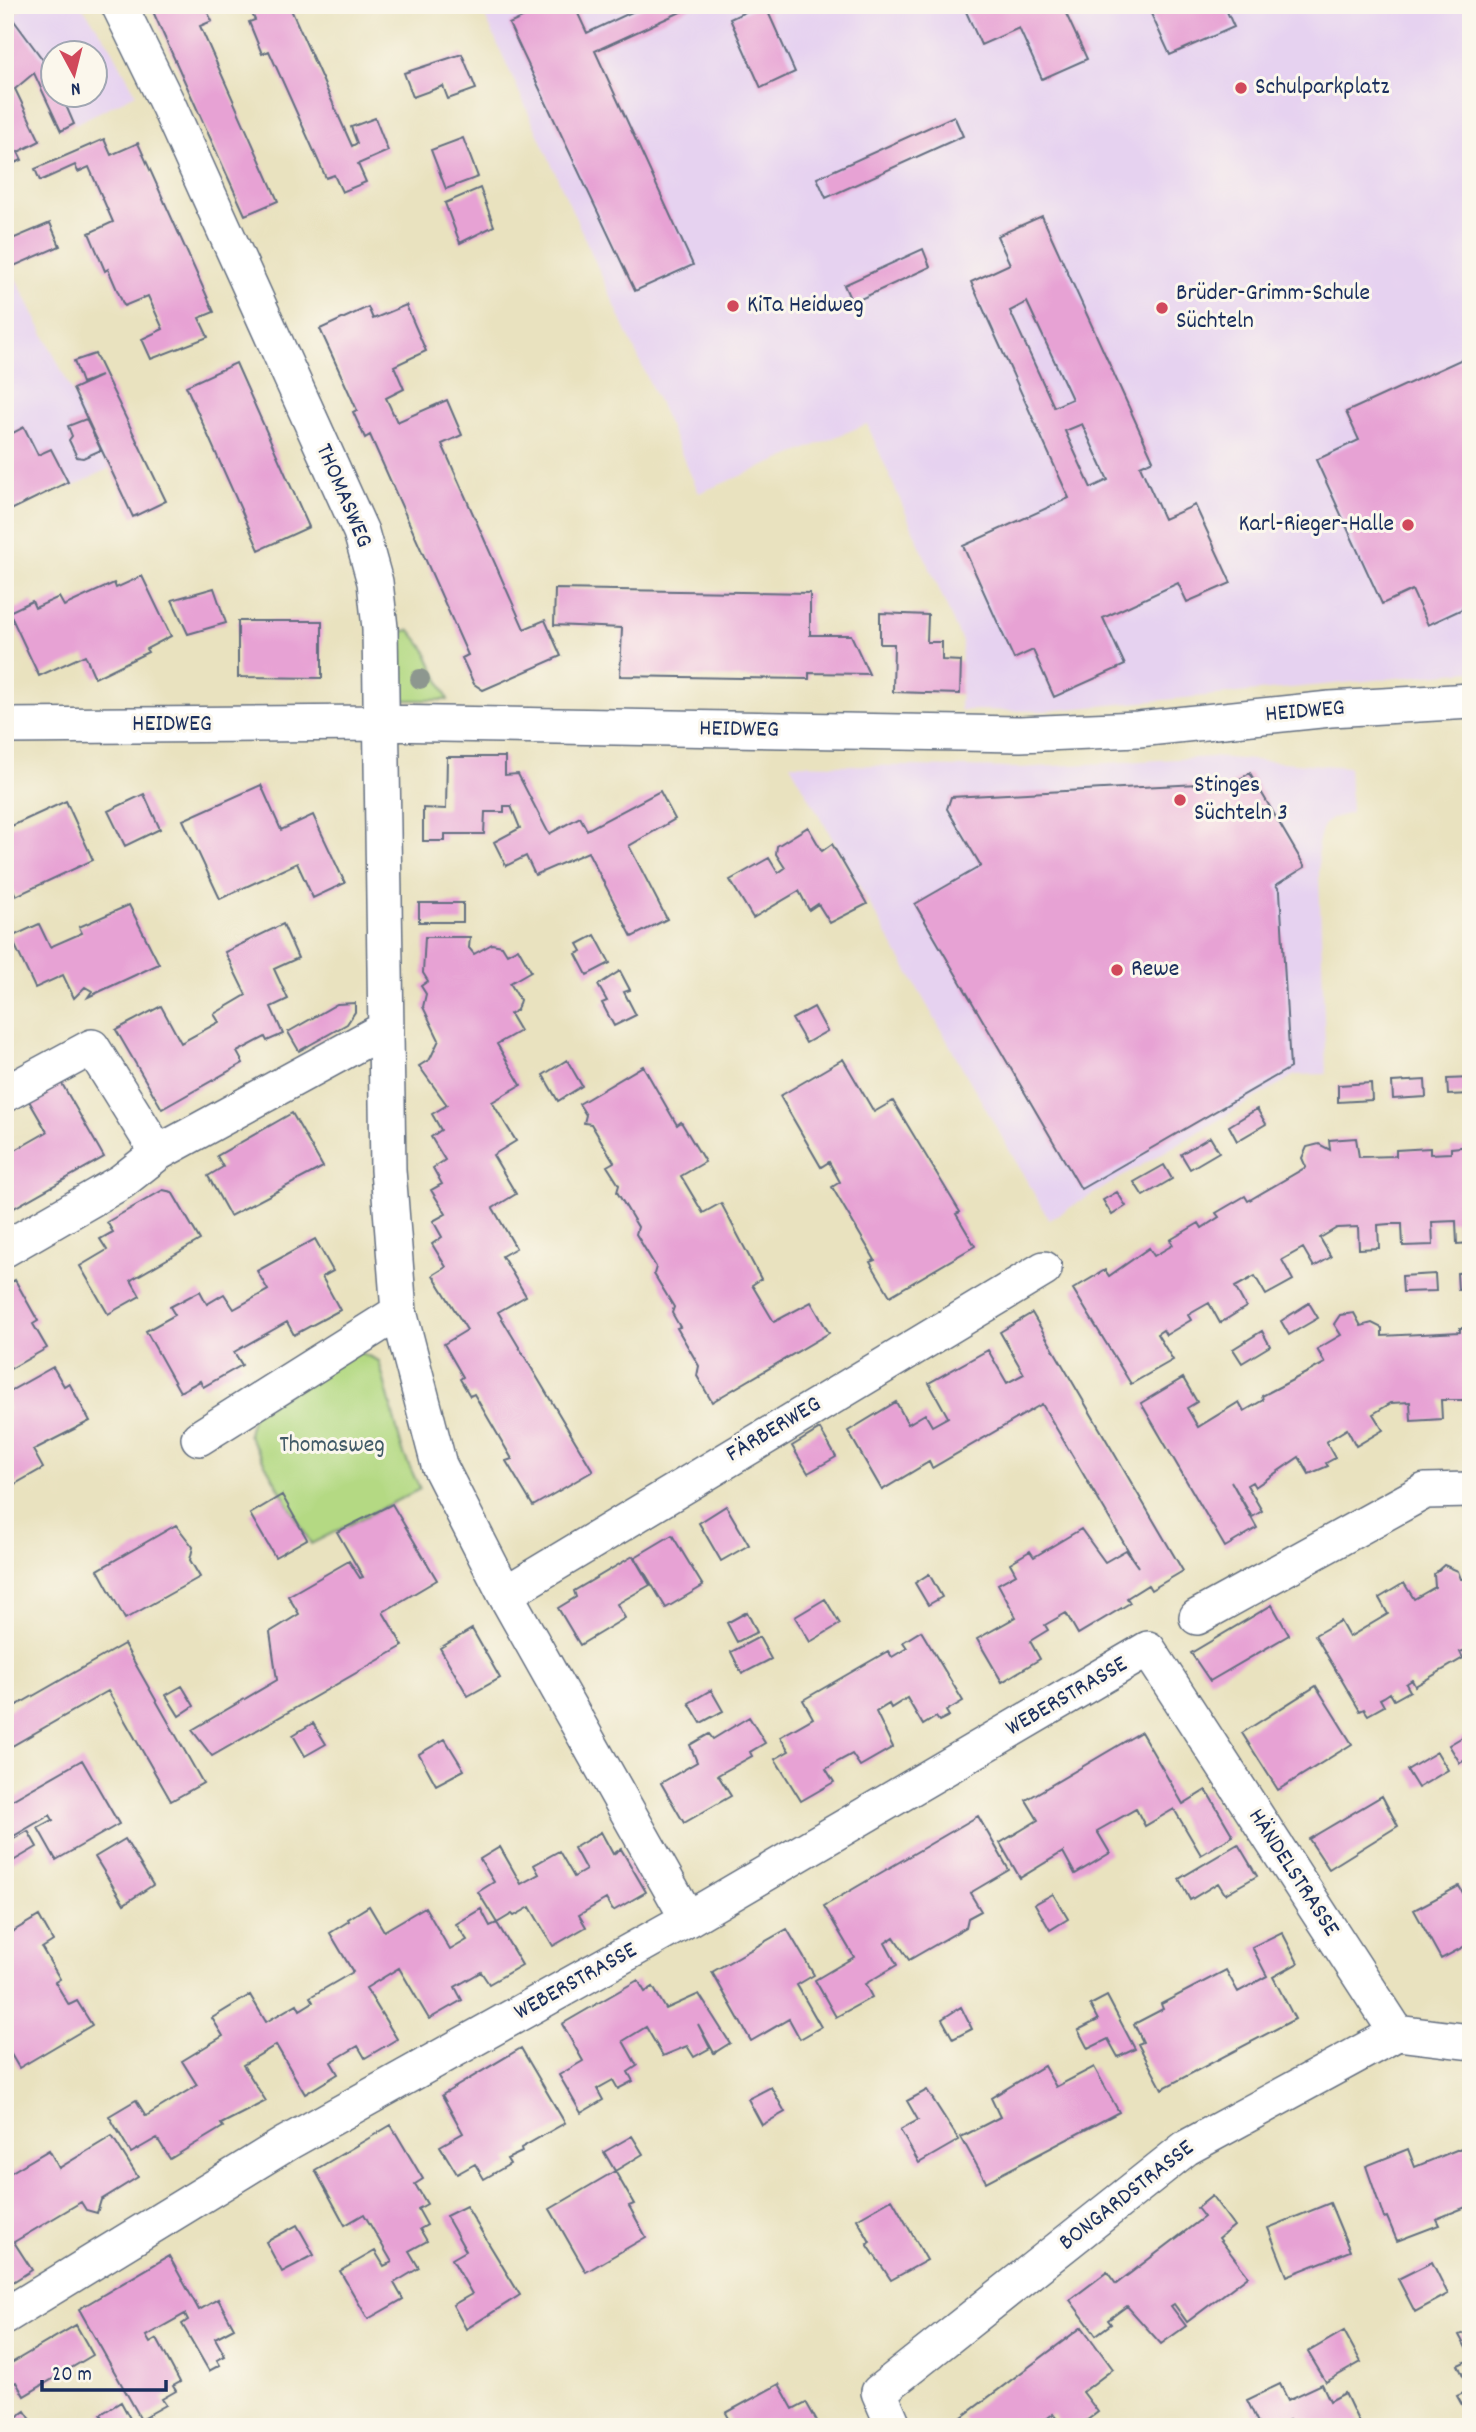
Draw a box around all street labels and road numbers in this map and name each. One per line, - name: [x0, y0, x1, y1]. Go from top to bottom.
- street label: THOMASWEG: [306, 439, 380, 553]
- street label: HEIDWEG: [1264, 692, 1346, 732]
- street label: HEIDWEG: [132, 708, 212, 742]
- street label: HEIDWEG: [699, 712, 779, 748]
- street label: FÄRBERWEG: [720, 1388, 828, 1472]
- street label: WEBERSTRASSE: [1000, 1648, 1134, 1746]
- street label: HÄNDELSTRASSE: [1239, 1802, 1347, 1944]
- street label: WEBERSTRASSE: [508, 1934, 644, 2030]
- street label: BONGARDSTRASSE: [1052, 2132, 1202, 2260]

